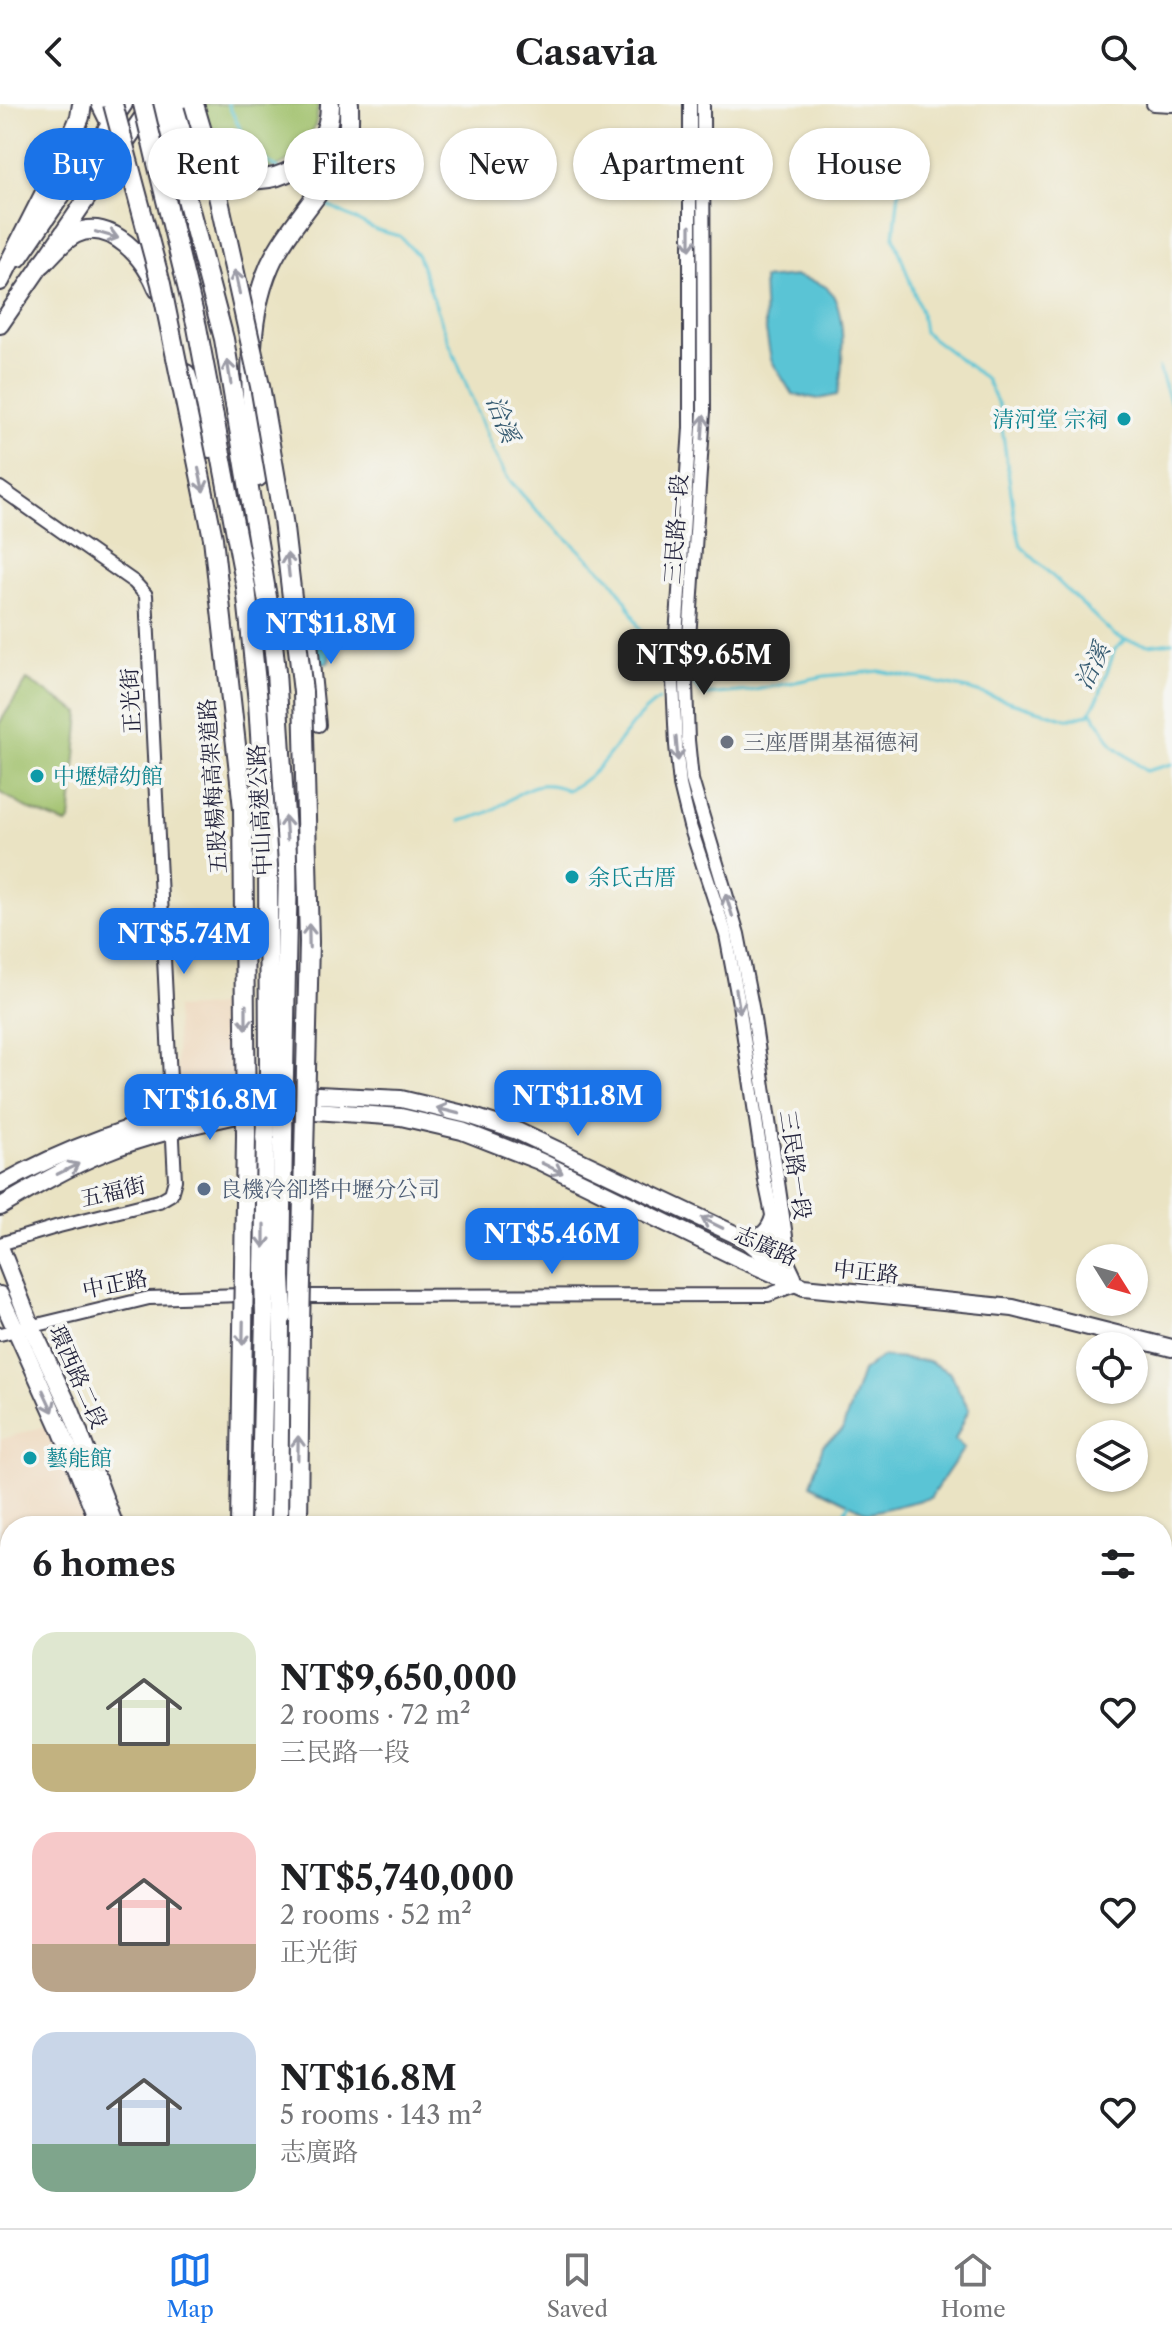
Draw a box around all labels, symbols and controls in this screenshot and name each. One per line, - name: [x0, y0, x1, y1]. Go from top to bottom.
- icon: back: [32, 30, 76, 74]
- text: Casavia: [515, 30, 657, 74]
- icon: search: [1096, 30, 1140, 74]
- chip: Buy: [24, 128, 132, 200]
- chip: Rent: [148, 128, 268, 200]
- chip: Filters: [284, 128, 424, 200]
- chip: New: [440, 128, 557, 200]
- chip: Apartment: [573, 128, 773, 200]
- chip: House: [789, 128, 930, 200]
- one-way arrow: [682, 224, 698, 251]
- one-way arrow: [93, 229, 119, 244]
- one-way arrow: [229, 270, 244, 295]
- one-way arrow: [221, 360, 236, 386]
- water label: 洽溪: [481, 391, 527, 449]
- place label: 清河堂 宗祠: [992, 406, 1108, 433]
- marker: 清河堂 宗祠: [1115, 410, 1133, 428]
- one-way arrow: [696, 414, 711, 441]
- one-way arrow: [194, 466, 209, 492]
- street label: 三民路一段: [659, 473, 693, 585]
- one-way arrow: [281, 552, 296, 579]
- pin: NT$11.8M: [248, 598, 414, 666]
- text: NT$11.8M: [265, 608, 397, 640]
- pin: NT$9.65M: [621, 629, 787, 697]
- water label: 洽溪: [1068, 635, 1117, 694]
- text: NT$9.65M: [636, 639, 772, 671]
- street label: 正光街: [116, 667, 146, 735]
- street label: 五股楊梅高架道路: [193, 697, 233, 875]
- place label: 三座厝開基福德祠: [743, 729, 919, 756]
- marker: 三座厝開基福德祠: [718, 733, 736, 751]
- one-way arrow: [669, 735, 684, 762]
- street label: 中山高速公路: [243, 743, 277, 877]
- place label: 中壢婦幼館: [53, 763, 163, 790]
- marker: 中壢婦幼館: [28, 767, 46, 785]
- one-way arrow: [278, 815, 293, 842]
- place label: 余氏古厝: [588, 864, 676, 891]
- marker: 余氏古厝: [563, 868, 581, 886]
- one-way arrow: [721, 892, 736, 918]
- pin: NT$5.74M: [101, 908, 267, 976]
- text: NT$5.74M: [117, 918, 251, 950]
- one-way arrow: [301, 923, 317, 950]
- one-way arrow: [732, 988, 747, 1013]
- one-way arrow: [238, 1003, 254, 1030]
- pin: NT$11.8M: [495, 1070, 661, 1138]
- pin: NT$16.8M: [127, 1074, 293, 1142]
- text: NT$11.8M: [512, 1080, 644, 1112]
- text: NT$16.8M: [142, 1084, 278, 1116]
- one-way arrow: [435, 1102, 461, 1117]
- street label: 三民路一段: [774, 1109, 816, 1221]
- one-way arrow: [56, 1161, 80, 1176]
- one-way arrow: [540, 1161, 564, 1176]
- street label: 五福街: [78, 1171, 148, 1213]
- place label: 良機冷卻塔中壢分公司: [220, 1176, 440, 1203]
- marker: 良機冷卻塔中壢分公司: [195, 1180, 213, 1198]
- pin: NT$5.46M: [469, 1208, 635, 1276]
- one-way arrow: [700, 1215, 724, 1230]
- text: NT$5.46M: [483, 1218, 621, 1250]
- street label: 志廣路: [730, 1220, 802, 1272]
- one-way arrow: [256, 1222, 272, 1249]
- north arrow: [1076, 1244, 1148, 1316]
- map controls: [1076, 1244, 1148, 1492]
- street label: 中正路: [832, 1255, 900, 1289]
- street label: 中正路: [80, 1264, 150, 1304]
- one-way arrow: [236, 1319, 251, 1346]
- street label: 環西路二段: [43, 1321, 113, 1433]
- button: locate: [1076, 1332, 1148, 1404]
- one-way arrow: [41, 1389, 56, 1413]
- button: layers: [1076, 1420, 1148, 1492]
- one-way arrow: [291, 1435, 306, 1462]
- place label: 藝能館: [46, 1445, 112, 1472]
- marker: 藝能館: [21, 1449, 39, 1467]
- icon: filters: [1096, 1542, 1140, 1586]
- text: 6 homes: [32, 1543, 176, 1585]
- text: NT$9,650,000: [280, 1657, 517, 1699]
- icon: home: [96, 1664, 192, 1760]
- icon: heart: [1096, 1690, 1140, 1734]
- text: 2 rooms · 72 m²: [280, 1699, 471, 1731]
- text: 三民路一段: [280, 1736, 410, 1768]
- text: NT$5,740,000: [280, 1857, 514, 1899]
- icon: home: [96, 1864, 192, 1960]
- icon: heart: [1096, 1890, 1140, 1934]
- text: 2 rooms · 52 m²: [280, 1899, 472, 1931]
- text: 正光街: [280, 1936, 358, 1968]
- text: NT$16.8M: [280, 2057, 457, 2099]
- icon: home: [96, 2064, 192, 2160]
- icon: heart: [1096, 2090, 1140, 2134]
- text: 5 rooms · 143 m²: [280, 2099, 482, 2131]
- text: 志廣路: [280, 2136, 358, 2168]
- tab: Map: [167, 2248, 214, 2323]
- tab: Saved: [547, 2248, 608, 2323]
- tab: Home: [941, 2248, 1005, 2323]

